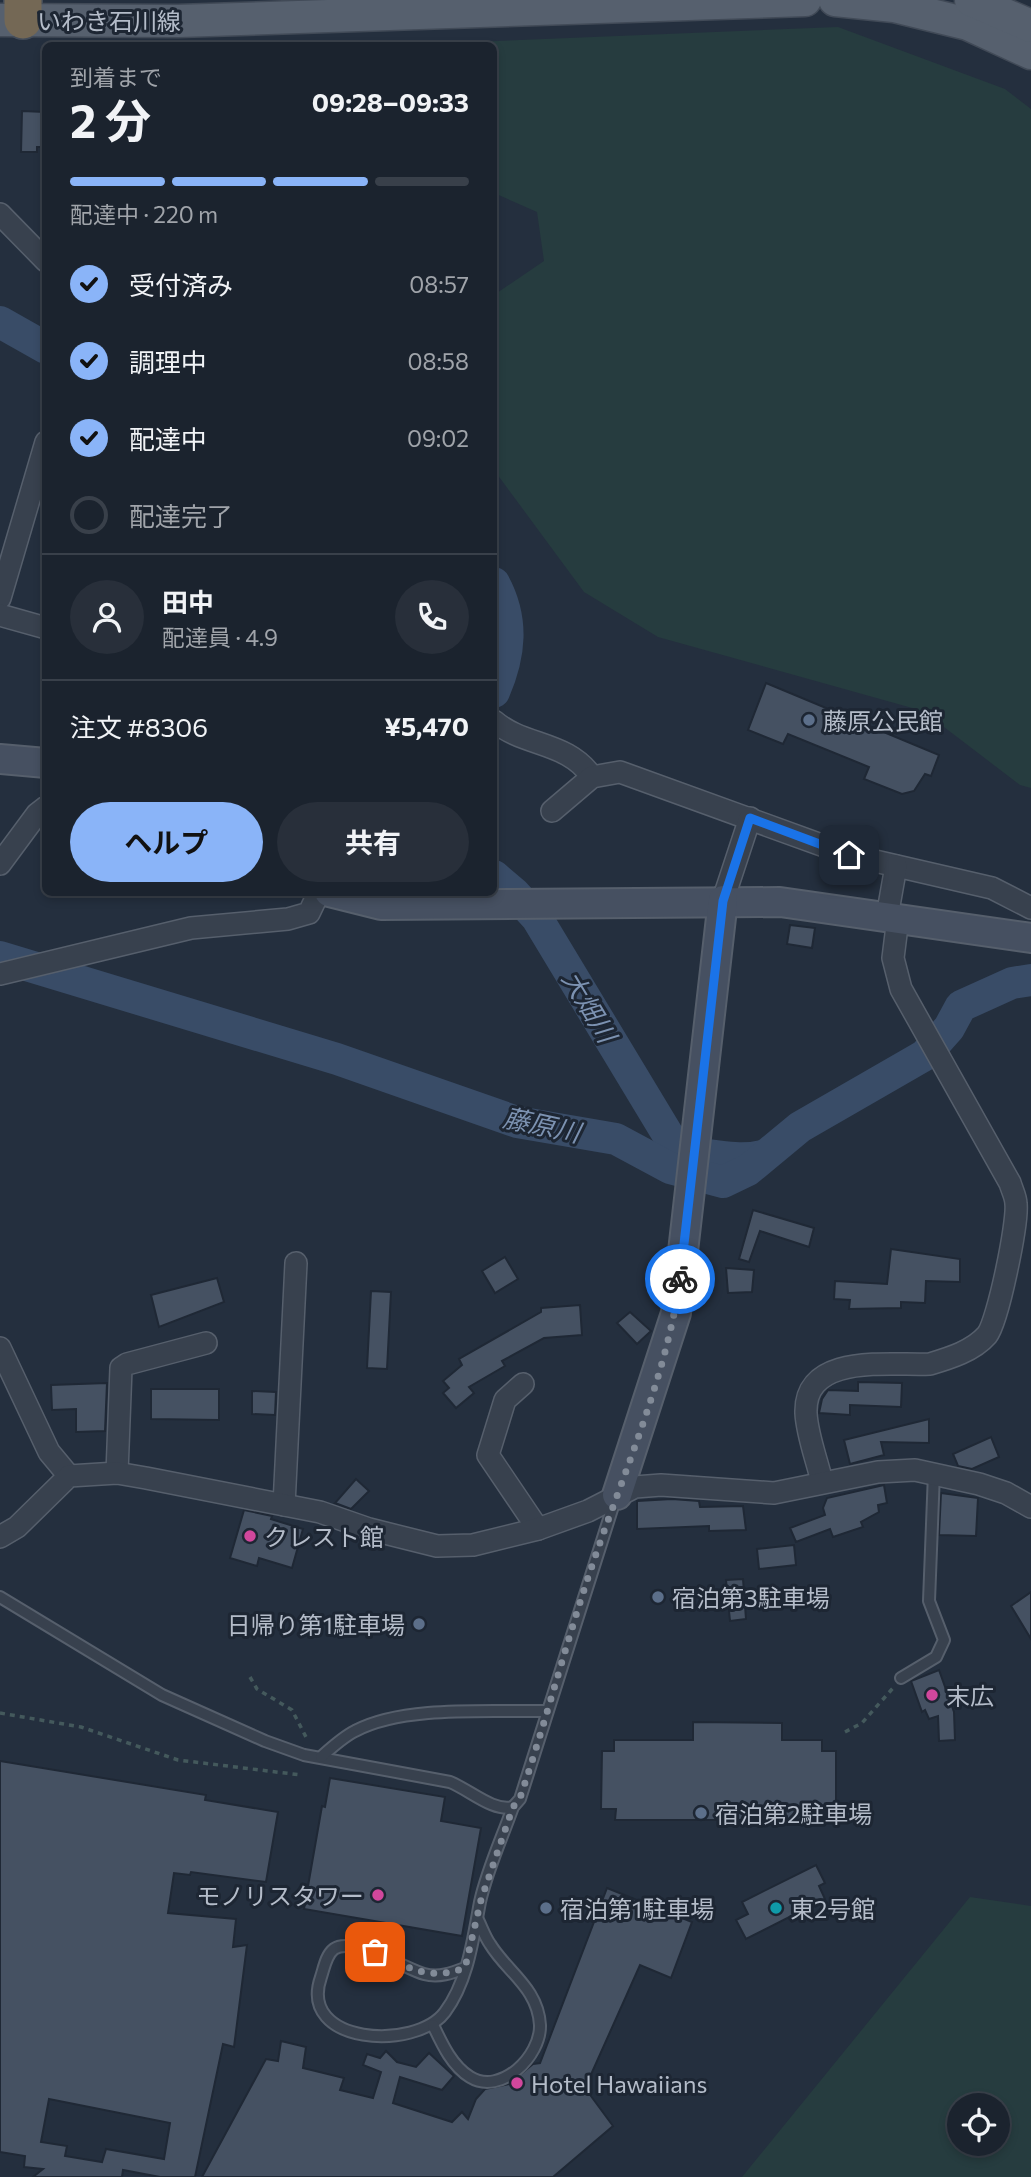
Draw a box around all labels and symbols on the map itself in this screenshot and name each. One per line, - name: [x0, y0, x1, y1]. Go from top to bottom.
- street label: いわき石川線: [37, 6, 181, 35]
- place label: 藤原公民館: [823, 706, 943, 735]
- marker: 藤原公民館: [801, 712, 817, 728]
- pin: [819, 825, 879, 885]
- water label: 大畑川: [557, 965, 625, 1050]
- water label: 藤原川: [501, 1101, 586, 1148]
- courier: [645, 1244, 715, 1314]
- place label: クレスト館: [264, 1522, 384, 1551]
- marker: クレスト館: [242, 1528, 258, 1544]
- place label: 宿泊第3駐車場: [672, 1583, 830, 1612]
- marker: 宿泊第3駐車場: [650, 1589, 666, 1605]
- place label: 日帰り第1駐車場: [227, 1610, 405, 1639]
- marker: 日帰り第1駐車場: [411, 1616, 427, 1632]
- place label: 末広: [946, 1681, 994, 1710]
- marker: 末広: [924, 1687, 940, 1703]
- place label: 宿泊第2駐車場: [715, 1799, 872, 1828]
- marker: 宿泊第2駐車場: [693, 1805, 709, 1821]
- place label: モノリスタワー: [196, 1881, 364, 1910]
- marker: モノリスタワー: [370, 1887, 386, 1903]
- place label: 宿泊第1駐車場: [560, 1894, 714, 1923]
- place label: 東2号館: [790, 1894, 875, 1923]
- marker: 宿泊第1駐車場: [538, 1900, 554, 1916]
- marker: 東2号館: [768, 1900, 784, 1916]
- pin: [345, 1922, 405, 1982]
- place label: Hotel Hawaiians: [531, 2069, 708, 2098]
- marker: Hotel Hawaiians: [509, 2075, 525, 2091]

